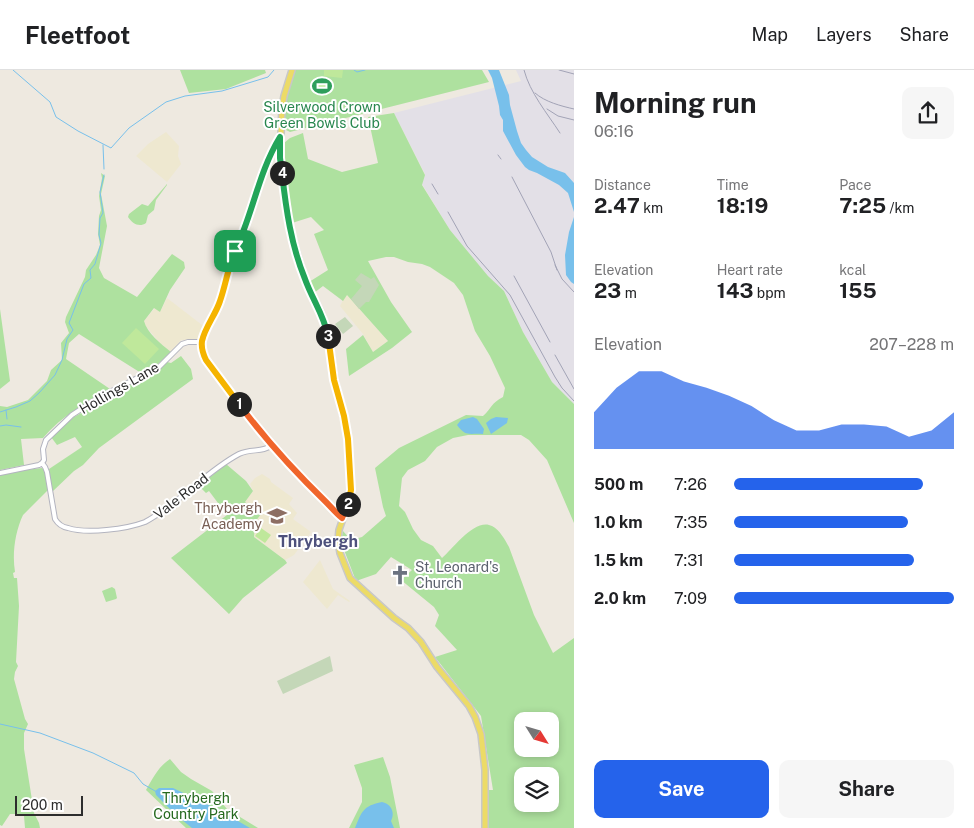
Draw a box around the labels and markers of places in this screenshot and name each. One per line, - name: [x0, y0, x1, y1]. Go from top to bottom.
- sports icon: Silverwood Crown Green Bowls Club: [311, 75, 333, 97]
- place label: Silverwood Crown Green Bowls Club: [263, 99, 381, 131]
- pin: 4: [270, 160, 294, 186]
- pin: [214, 230, 256, 272]
- pin: 3: [316, 324, 340, 348]
- pin: 1: [226, 392, 252, 416]
- pin: 2: [336, 492, 360, 516]
- place label: Thrybergh Academy: [194, 500, 262, 532]
- school or university icon: Thrybergh Academy: [266, 505, 288, 527]
- place label: St. Leonard's Church: [415, 559, 499, 591]
- church icon: St. Leonard's Church: [389, 564, 411, 586]

